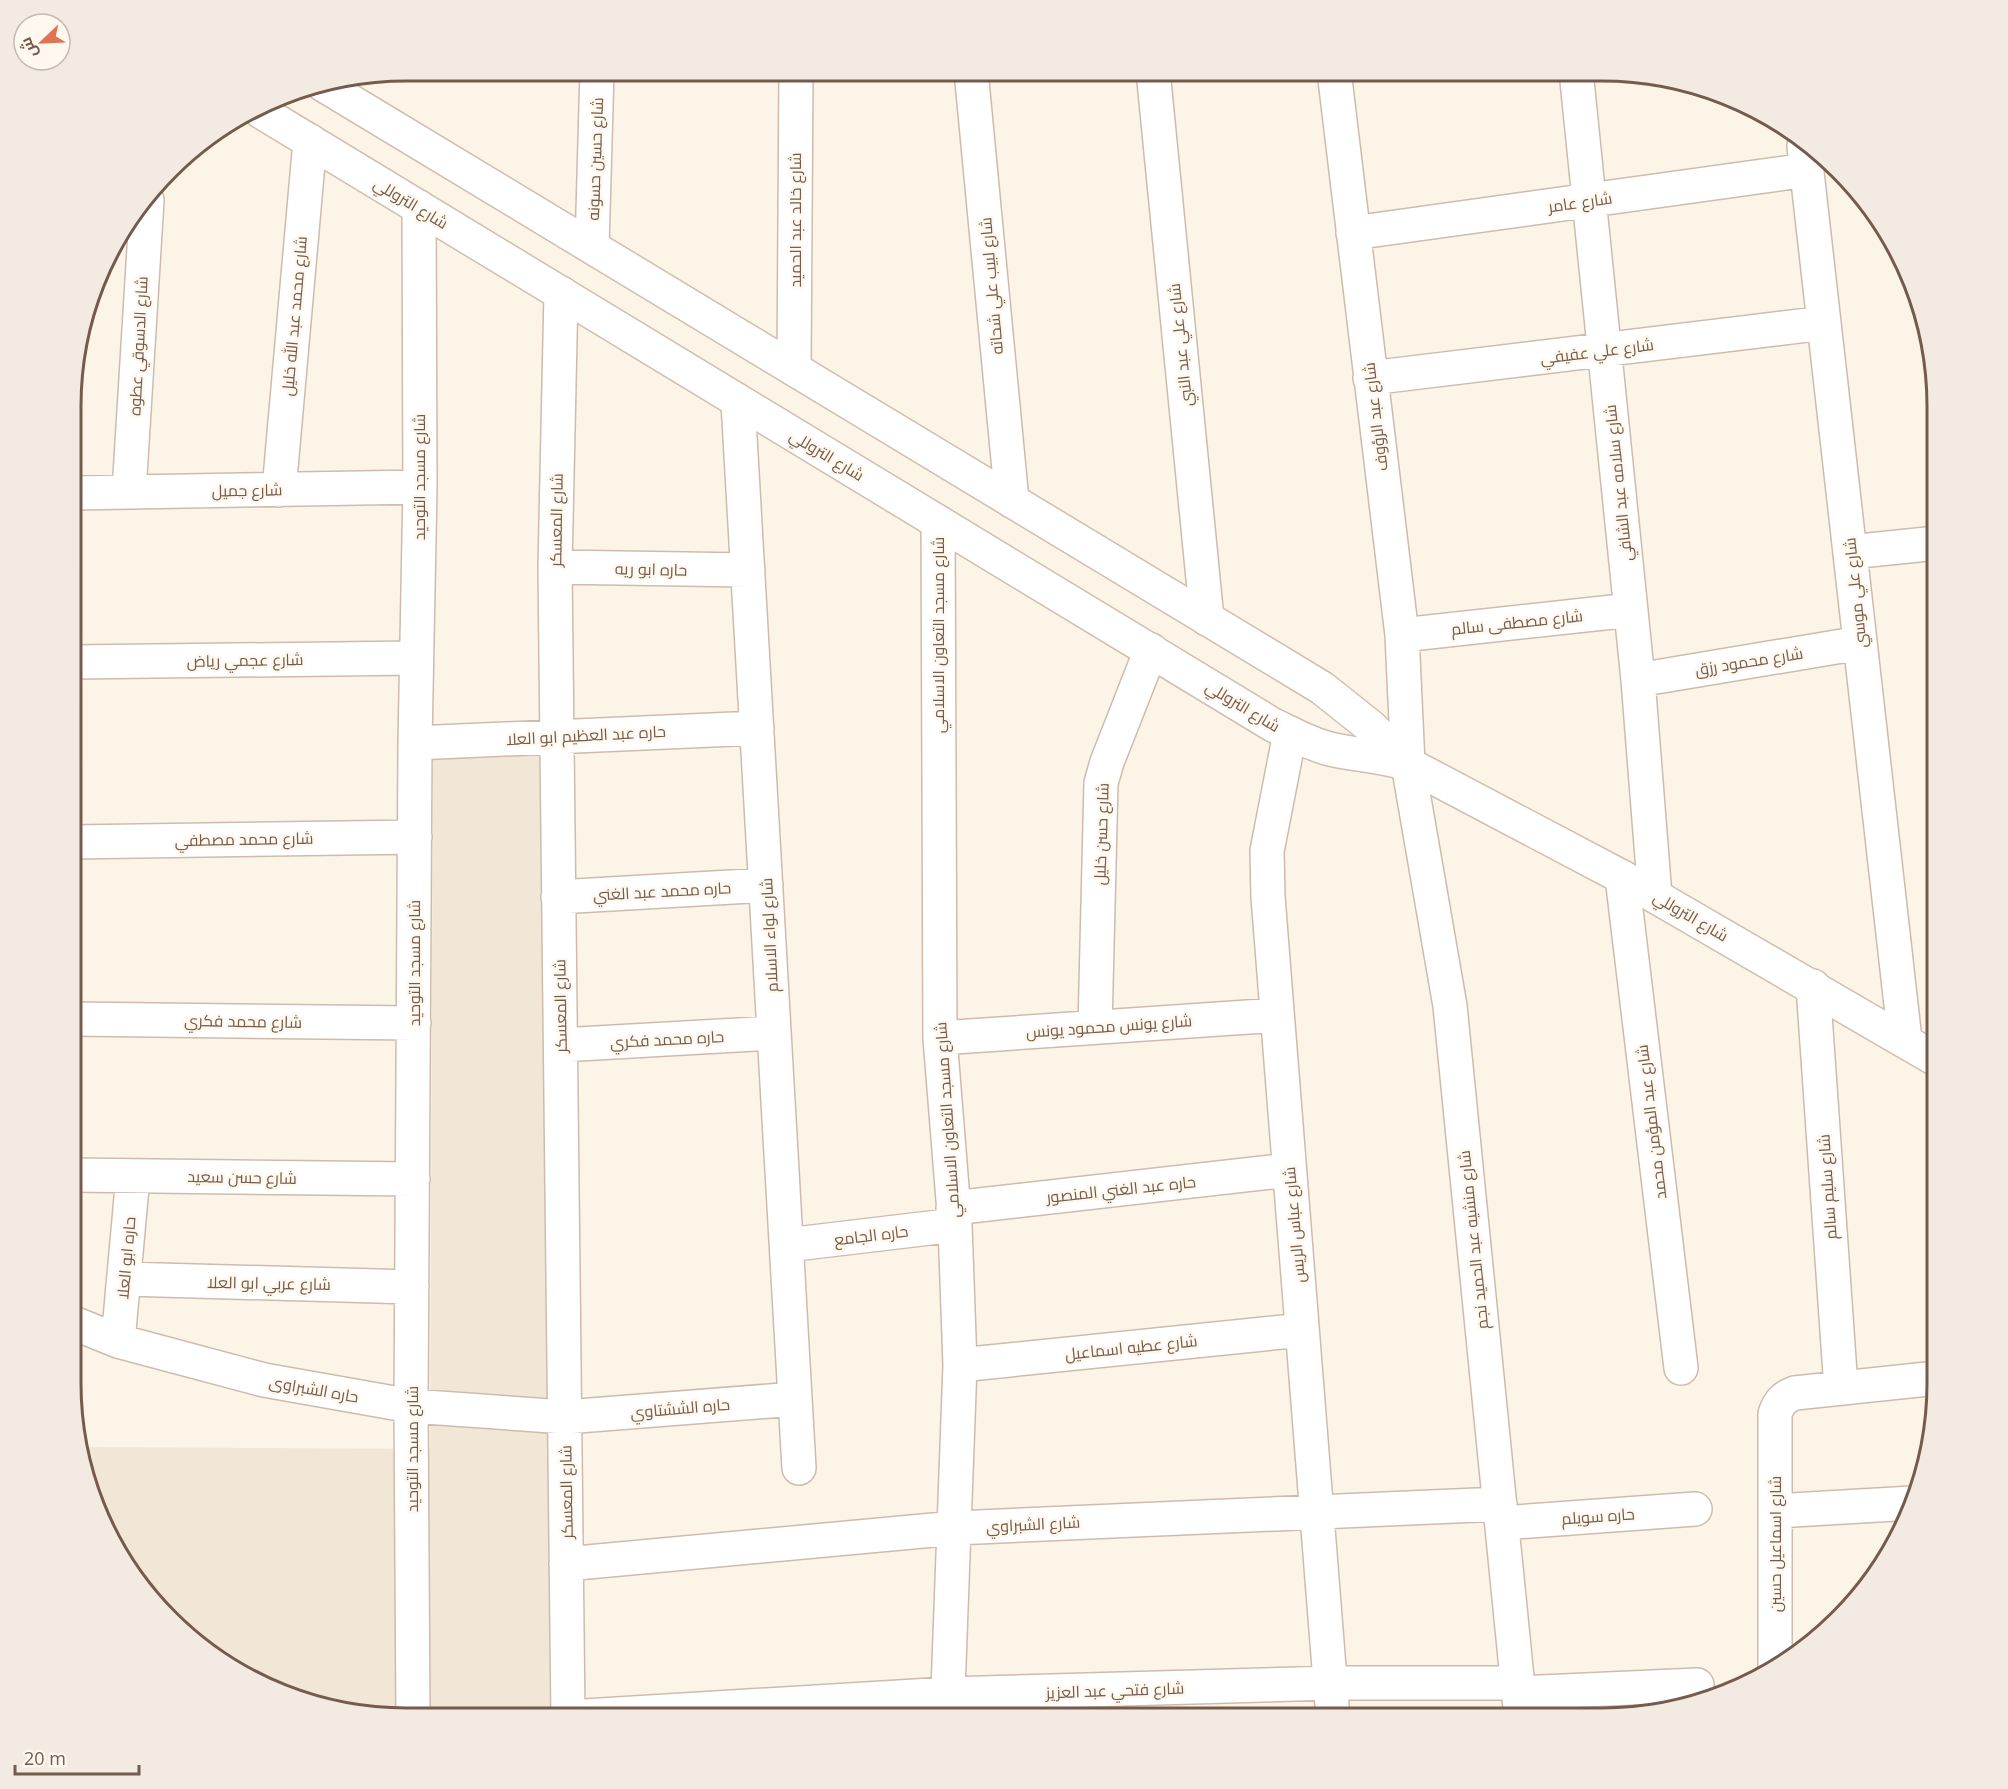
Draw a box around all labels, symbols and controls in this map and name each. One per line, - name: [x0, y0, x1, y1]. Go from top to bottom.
- north arrow: [12, 12, 72, 72]
- text: ش: [14, 34, 42, 62]
- street label: شارع حسين حسونه: [582, 97, 609, 221]
- street label: شارع خالد عبد الحميد: [784, 152, 807, 288]
- street label: شارع التروللي: [368, 172, 452, 236]
- street label: شارع عامر: [1546, 187, 1614, 219]
- street label: شارع لبيب علي شحاته: [974, 216, 1011, 356]
- street label: شارع محمد عبد الله خليل: [276, 235, 313, 397]
- street label: شارع الدسوقي عطوه: [123, 276, 156, 417]
- street label: شارع علي عبد النبي: [1163, 282, 1200, 408]
- street label: شارع علي عفيفي: [1539, 333, 1655, 372]
- street label: شارع عبد الرؤوف: [1357, 361, 1394, 473]
- street label: شارع سلامه عبد الشافي: [1599, 403, 1640, 562]
- street label: شارع مسجد التوحيد: [408, 414, 431, 540]
- street label: شارع التروللي: [784, 424, 868, 488]
- street label: شارع المعسكر: [544, 473, 569, 568]
- street label: شارع جميل: [211, 478, 283, 503]
- street label: شارع علي موسي: [1838, 536, 1875, 649]
- street label: شارع مسجد التعاون الاسلامي: [927, 537, 952, 733]
- street label: حاره ابو ريه: [615, 557, 687, 581]
- street label: شارع مصطفى سالم: [1450, 604, 1584, 641]
- street label: شارع محمود رزق: [1693, 642, 1805, 681]
- street label: شارع عجمي رياض: [186, 648, 304, 675]
- street label: شارع التروللي: [1200, 675, 1284, 739]
- street label: حاره عبد العظيم ابو العلا: [505, 720, 667, 751]
- street label: شارع حسن خليل: [1088, 782, 1115, 886]
- street label: شارع محمد مصطفي: [174, 827, 314, 854]
- street label: حاره محمد عبد الغني: [592, 876, 732, 909]
- street label: شارع لواء الاسلام: [755, 877, 784, 993]
- street label: شارع التروللي: [1648, 886, 1733, 949]
- street label: شارع مسجد التوحيد: [403, 900, 426, 1026]
- street label: شارع المعسكر: [548, 959, 573, 1054]
- street label: شارع محمد فكري: [184, 1009, 302, 1036]
- street label: شارع يونس محمود يونس: [1025, 1009, 1193, 1044]
- street label: شارع مسجد التعاون الاسلامي: [929, 1021, 968, 1219]
- street label: حاره محمد فكري: [609, 1025, 725, 1056]
- street label: شارع عبد المؤمن محمد: [1631, 1043, 1672, 1201]
- street label: شارع سليم سالم: [1812, 1133, 1843, 1240]
- street label: شارع منشيه عبد الحميد نجم: [1453, 1149, 1494, 1331]
- street label: شارع حسن سعيد: [187, 1165, 297, 1190]
- street label: شارع عباس الريس: [1278, 1166, 1311, 1284]
- street label: حاره عبد الغني المنصور: [1044, 1170, 1197, 1211]
- street label: حاره ابو العلا: [111, 1216, 141, 1300]
- street label: حاره الجامع: [833, 1220, 910, 1251]
- street label: شارع عربي ابو العلا: [207, 1271, 331, 1298]
- street label: شارع عطيه اسماعيل: [1064, 1329, 1198, 1366]
- street label: حاره الشبراوى: [267, 1370, 361, 1408]
- street label: شارع مسجد التوحيد: [401, 1386, 424, 1512]
- street label: حاره الششتاوي: [629, 1393, 731, 1426]
- street label: شارع المعسكر: [554, 1445, 579, 1540]
- street label: شارع اسماعيل حسين: [1764, 1476, 1787, 1612]
- street label: حاره سويلم: [1561, 1502, 1636, 1531]
- street label: شارع الشبراوي: [985, 1511, 1081, 1540]
- street label: شارع فتحي عبد العزيز: [1044, 1677, 1185, 1706]
- scale bar: [15, 1738, 140, 1776]
- text: 20 m: [24, 1746, 66, 1770]

